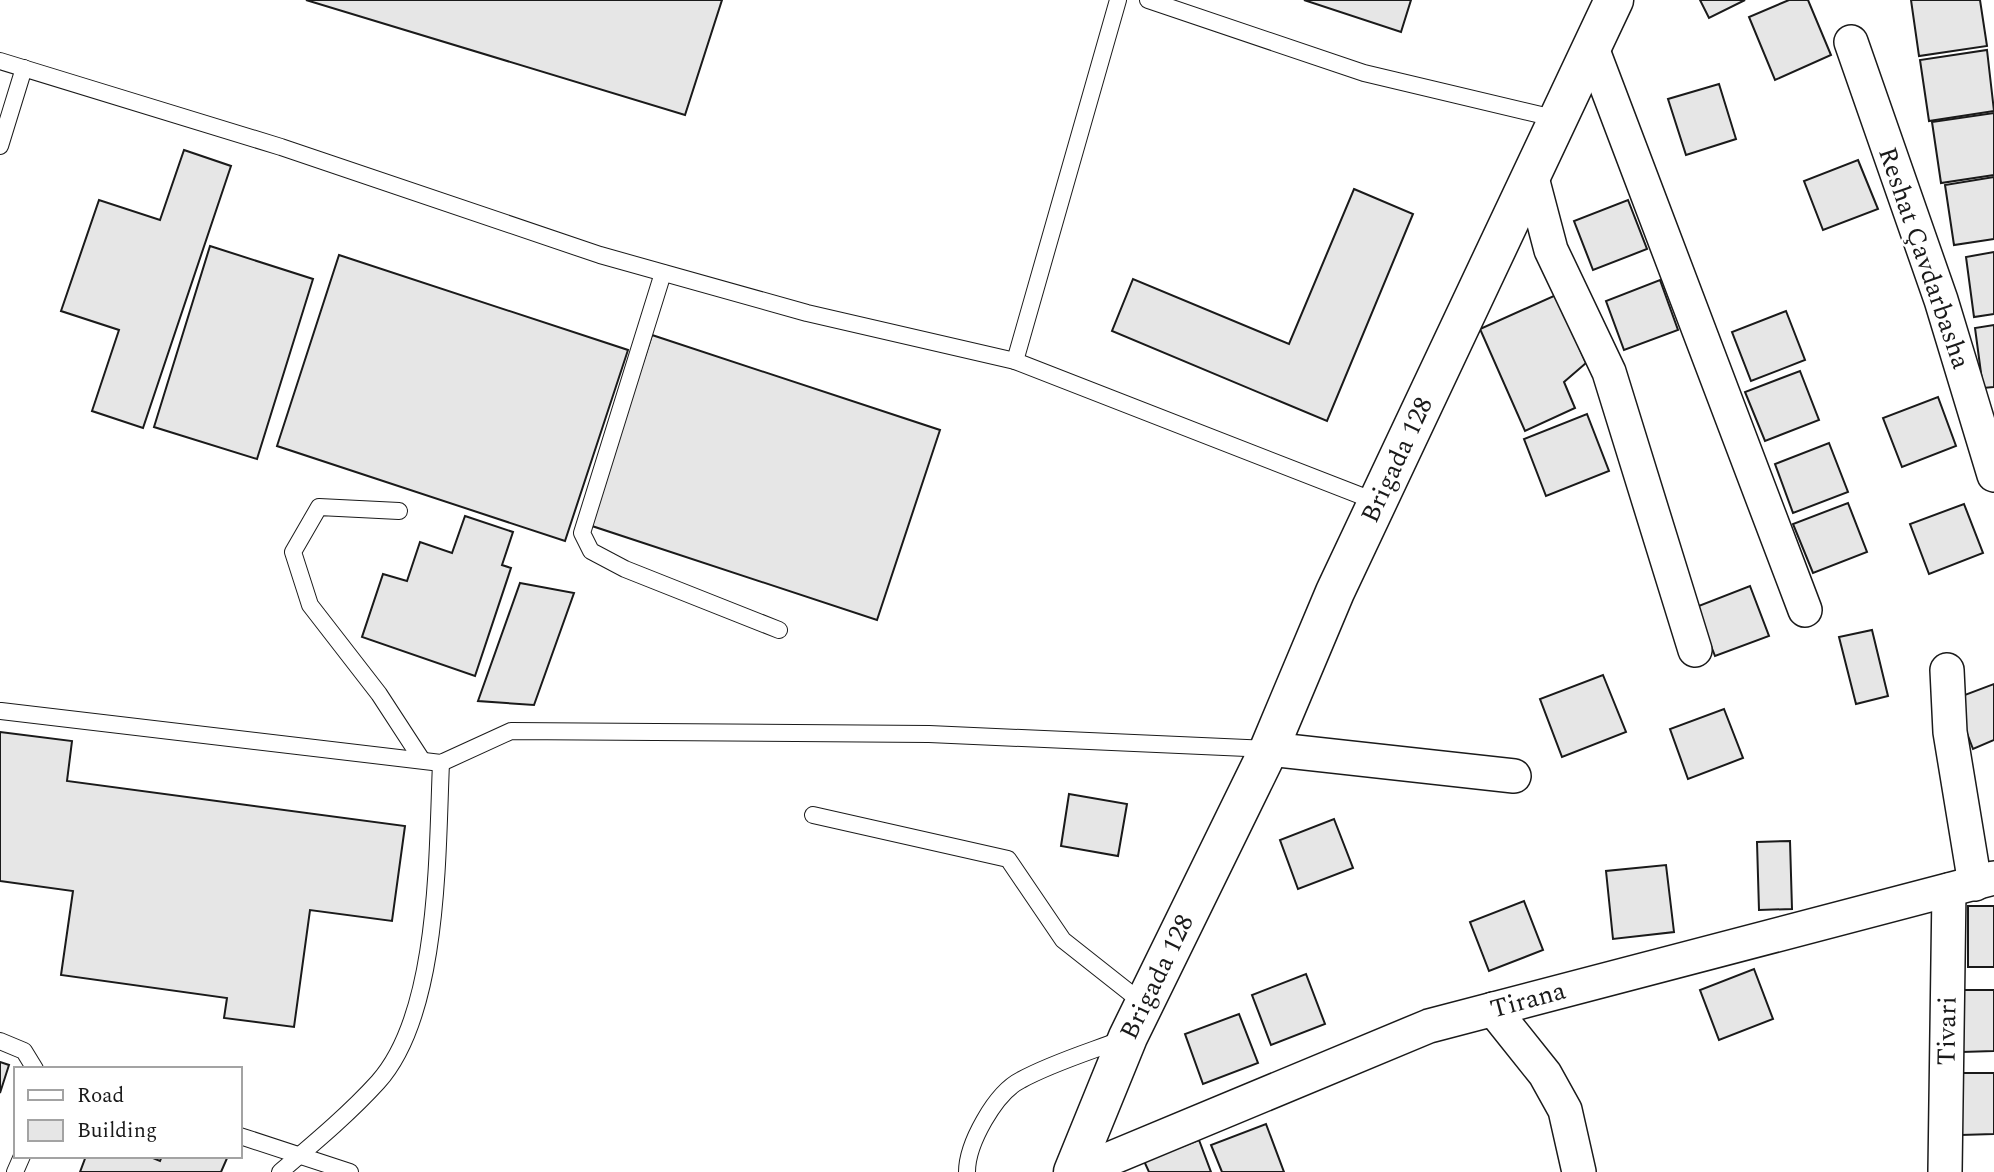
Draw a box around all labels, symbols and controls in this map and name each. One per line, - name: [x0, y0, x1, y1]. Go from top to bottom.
- street label: Reshat Çavdarbasha: [1867, 142, 1981, 375]
- street label: Brigada 128: [1350, 390, 1444, 530]
- street label: Brigada 128: [1109, 908, 1205, 1046]
- street label: Tirana: [1486, 971, 1570, 1029]
- street label: Tivari: [1926, 996, 1968, 1066]
- legend: [14, 1067, 242, 1158]
- text: Road: [77, 1080, 124, 1112]
- text: Building: [77, 1115, 157, 1147]

